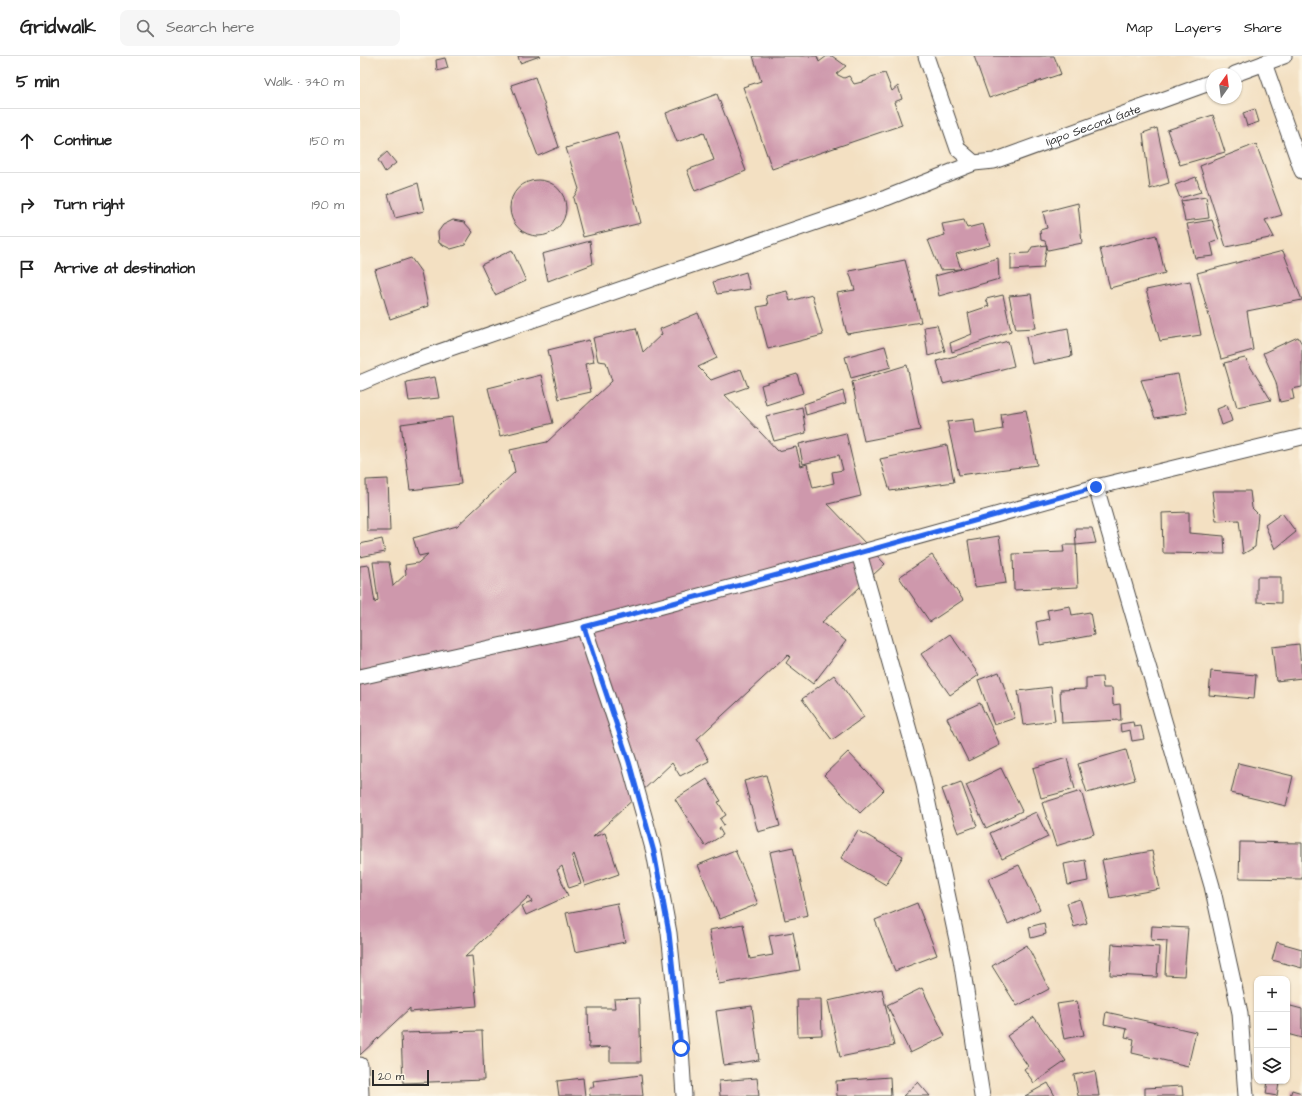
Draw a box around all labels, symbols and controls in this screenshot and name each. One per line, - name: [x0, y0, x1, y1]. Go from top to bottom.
- search box: [120, 10, 400, 46]
- text: Gridwalk: [20, 14, 96, 41]
- icon: search: [134, 17, 156, 39]
- text: Search here: [166, 17, 254, 38]
- text: Map: [1126, 18, 1153, 38]
- text: Layers: [1175, 18, 1222, 38]
- text: Share: [1244, 18, 1282, 38]
- north arrow: [1206, 68, 1242, 104]
- text: 5 min: [16, 70, 59, 94]
- text: Walk · 340 m: [264, 73, 344, 91]
- street label: Ijapo Second Gate: [1043, 100, 1144, 151]
- icon: ahead: [16, 130, 38, 152]
- text: Continue: [54, 130, 112, 151]
- text: 150 m: [310, 132, 344, 150]
- icon: right: [16, 194, 38, 216]
- text: Turn right: [54, 194, 125, 215]
- text: 190 m: [311, 196, 344, 214]
- icon: arrive: [16, 258, 38, 280]
- text: Arrive at destination: [54, 258, 195, 279]
- route end: [1087, 478, 1105, 496]
- map controls: [1254, 976, 1290, 1084]
- button: +: [1254, 976, 1290, 1012]
- button: −: [1254, 1012, 1290, 1048]
- route start: [672, 1039, 690, 1057]
- button: layers: [1254, 1048, 1290, 1084]
- scale bar: [372, 1068, 429, 1087]
- text: 20 m: [378, 1069, 404, 1084]

